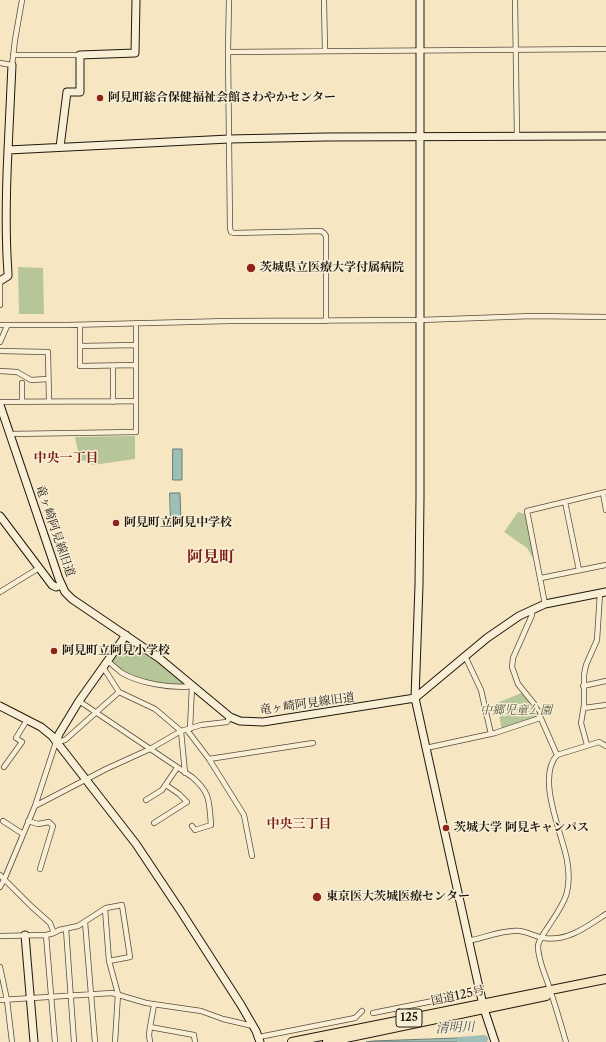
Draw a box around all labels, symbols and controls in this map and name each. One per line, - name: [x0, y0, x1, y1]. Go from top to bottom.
- place label: 阿見町総合保健福祉会館さわやかセンター: [108, 91, 336, 105]
- marker: 阿見町総合保健福祉会館さわやかセンター: [95, 93, 105, 103]
- place label: 茨城県立医療大学付属病院: [260, 261, 404, 275]
- marker: 茨城県立医療大学付属病院: [245, 262, 257, 274]
- district label: 中央一丁目: [34, 450, 98, 466]
- street label: 竜ヶ崎阿見線旧道: [33, 483, 77, 579]
- place label: 阿見町立阿見中学校: [124, 516, 232, 530]
- marker: 阿見町立阿見中学校: [111, 518, 121, 528]
- district label: 阿見町: [187, 547, 235, 567]
- place label: 阿見町立阿見小学校: [62, 644, 170, 658]
- marker: 阿見町立阿見小学校: [49, 646, 59, 656]
- street label: 竜ヶ崎阿見線旧道: [258, 690, 356, 718]
- park label: 中郷児童公園: [480, 704, 552, 718]
- district label: 中央三丁目: [267, 816, 331, 832]
- place label: 茨城大学 阿見キャンパス: [454, 821, 589, 835]
- marker: 茨城大学 阿見キャンパス: [441, 823, 451, 833]
- place label: 東京医大茨城医療センター: [326, 890, 470, 904]
- marker: 東京医大茨城医療センター: [311, 891, 323, 903]
- street label: 国道125号: [430, 983, 486, 1009]
- road number: 125: [396, 1009, 422, 1027]
- water label: 清明川: [435, 1019, 475, 1037]

